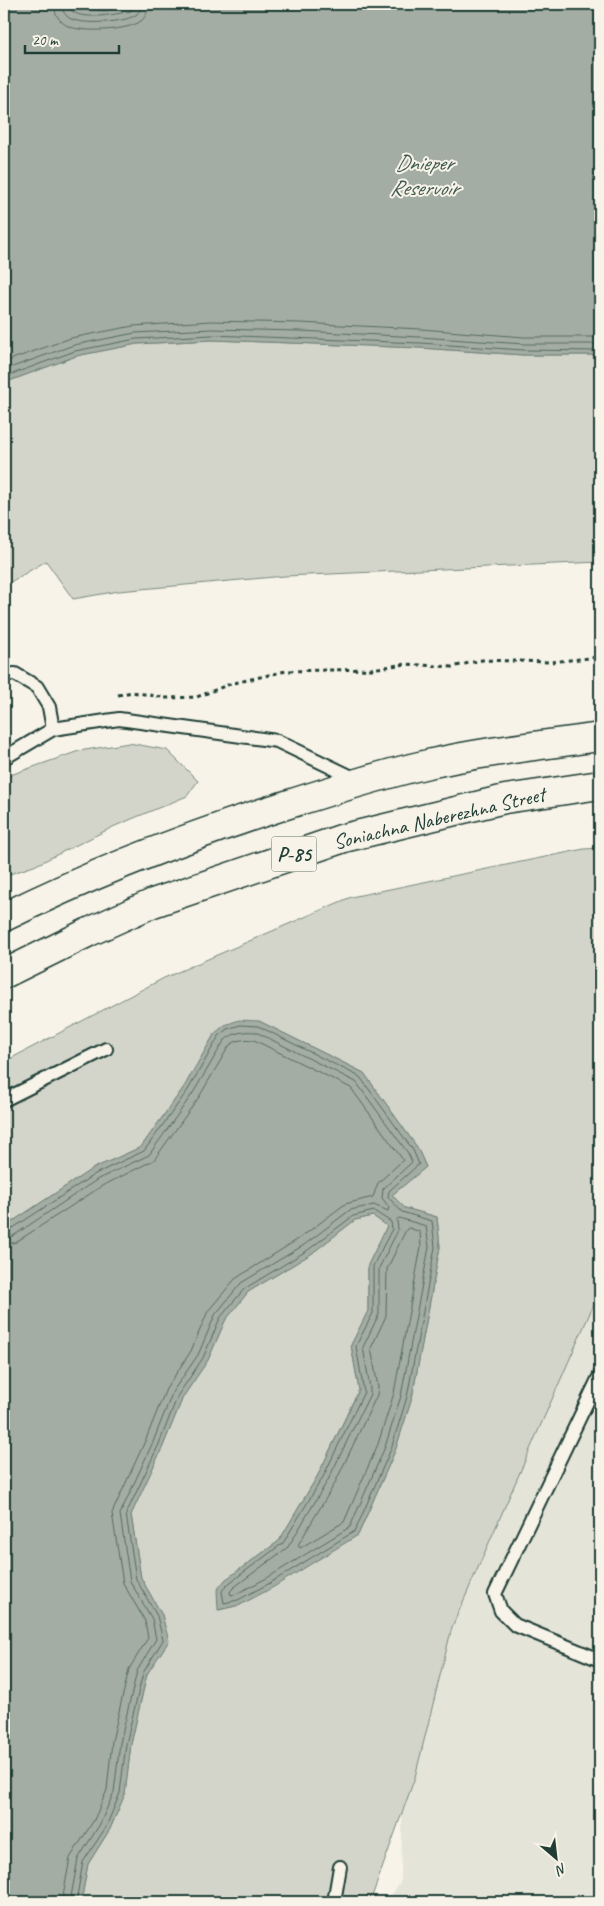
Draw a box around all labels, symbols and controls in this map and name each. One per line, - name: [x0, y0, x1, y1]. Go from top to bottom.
- scale bar: [25, 22, 119, 54]
- text: 20 m: [32, 31, 59, 50]
- water label: Dnieper Reservoir: [390, 149, 462, 202]
- street label: Soniachna Naberezhna Street: [331, 780, 550, 855]
- road number: Р-85: [272, 836, 316, 872]
- north arrow: [532, 1834, 582, 1884]
- text: N: [552, 1859, 570, 1880]

